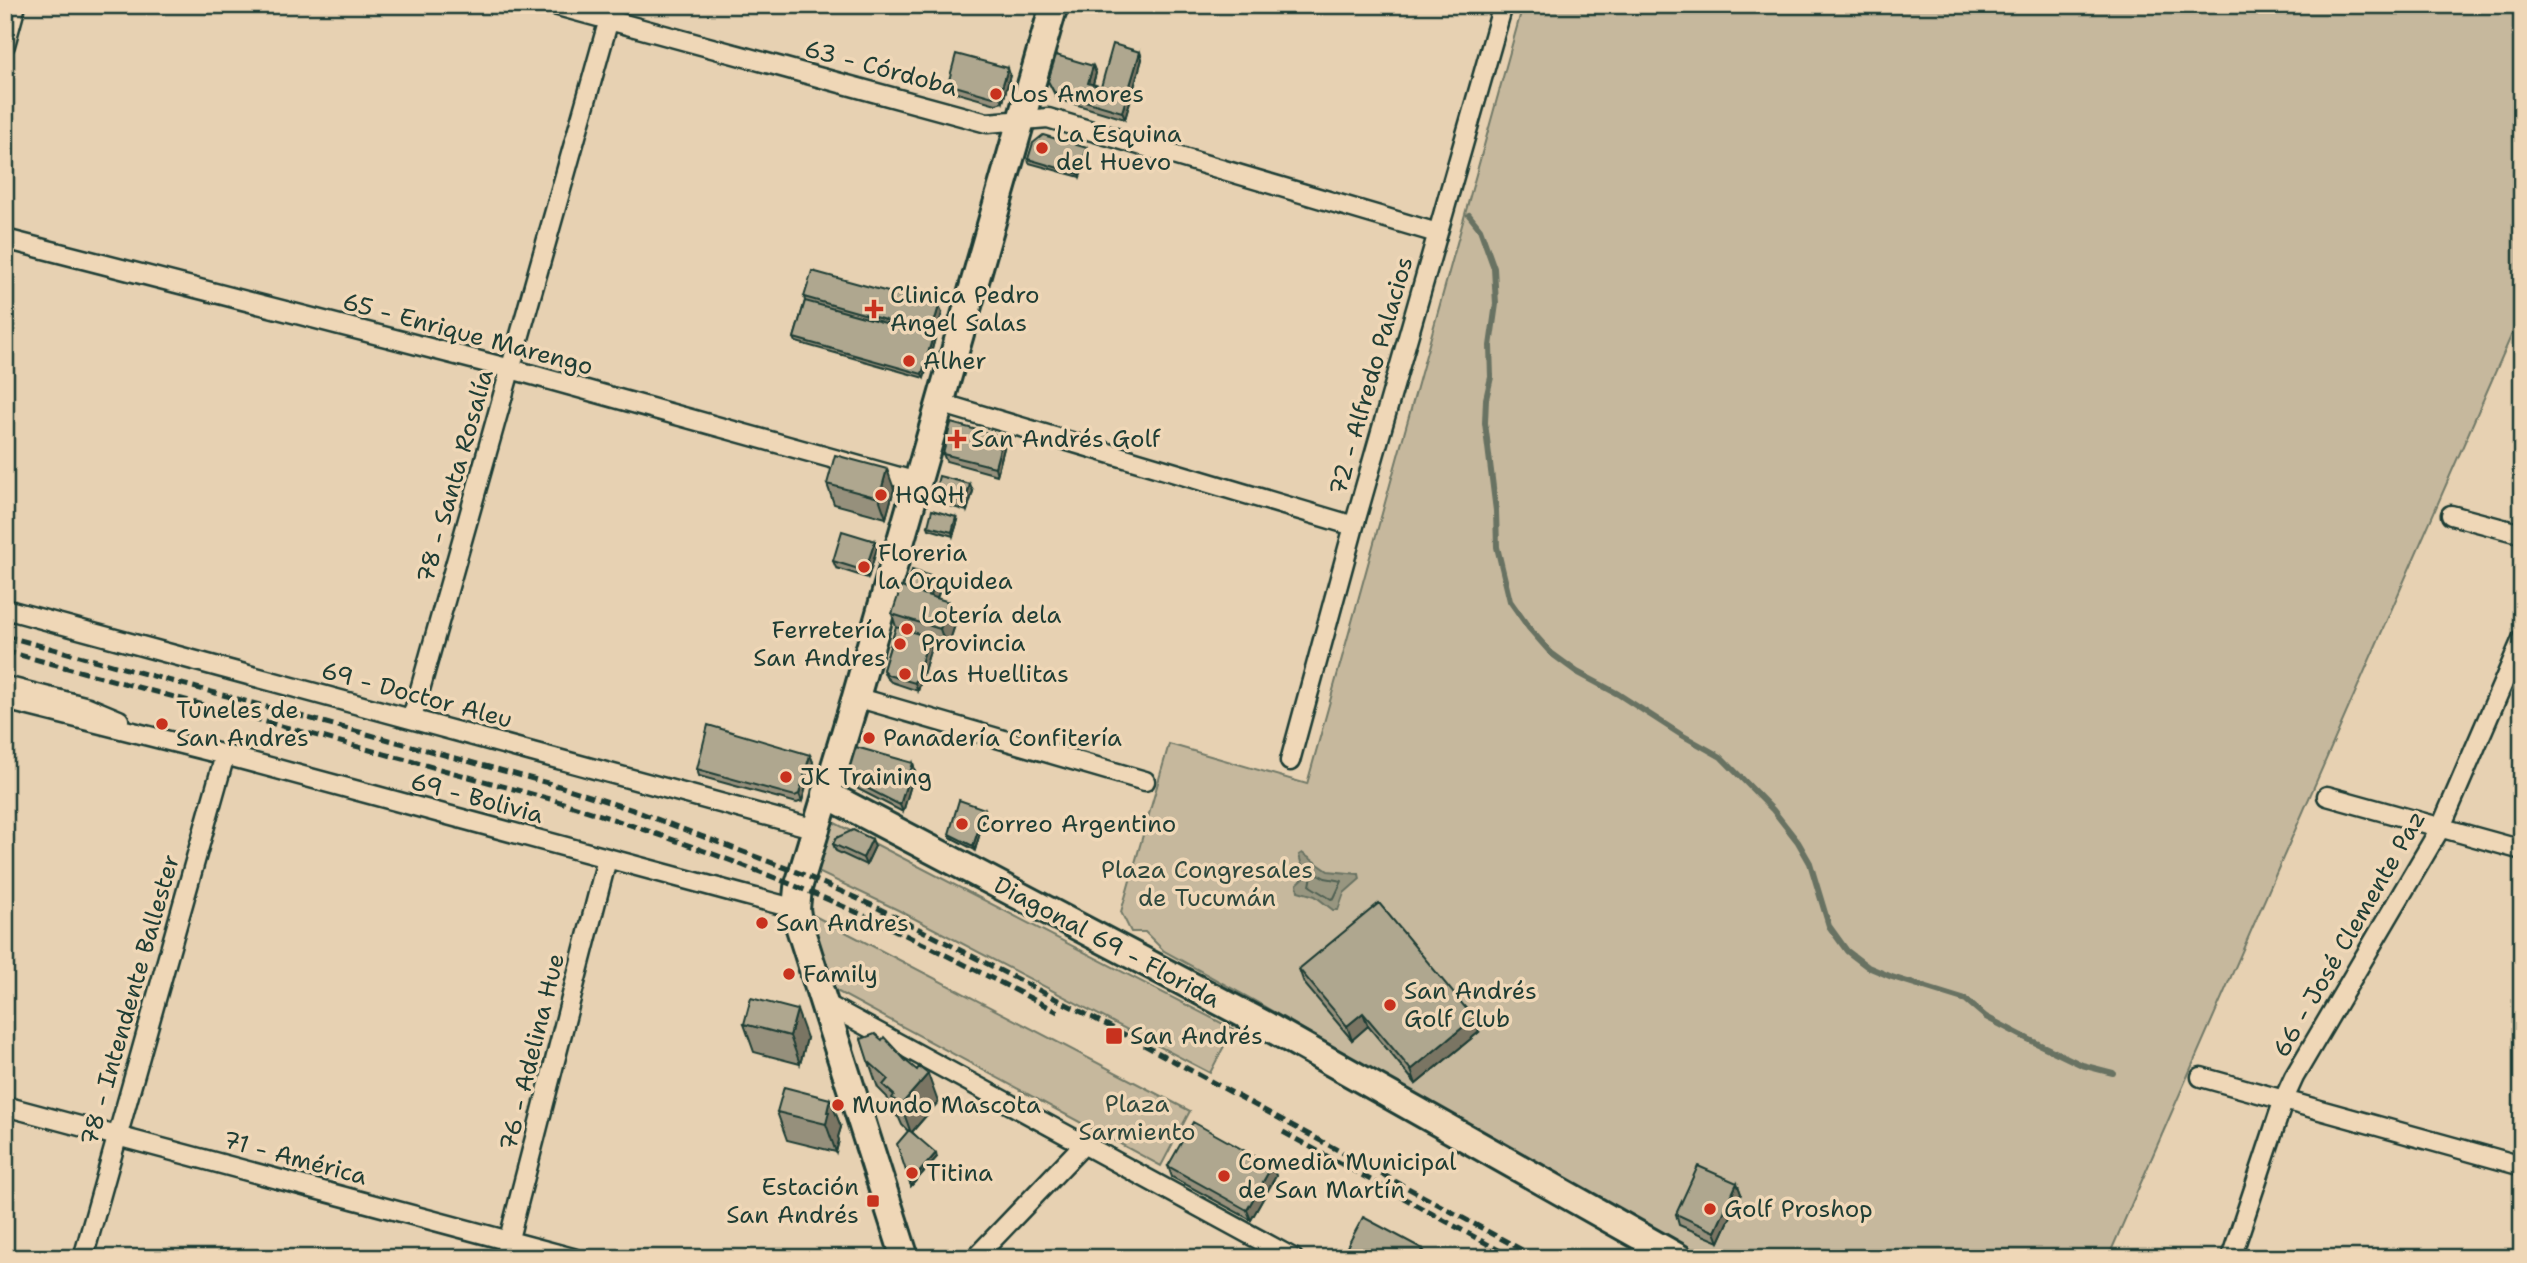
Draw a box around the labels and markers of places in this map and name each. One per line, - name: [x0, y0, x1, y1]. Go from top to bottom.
- place label: Los Amores: [1010, 78, 1144, 110]
- marker: Los Amores: [988, 86, 1004, 102]
- place label: La Esquina del Huevo: [1056, 118, 1182, 178]
- marker: La Esquina del Huevo: [1034, 140, 1050, 156]
- place label: Clinica Pedro Angel Salas: [890, 279, 1040, 339]
- marker: Clinica Pedro Angel Salas: [864, 299, 884, 319]
- place label: Alher: [923, 345, 987, 377]
- marker: Alher: [901, 353, 917, 369]
- place label: San Andrés Golf: [971, 423, 1162, 455]
- marker: San Andrés Golf: [949, 431, 965, 447]
- place label: HQQH: [895, 479, 965, 511]
- marker: HQQH: [873, 487, 889, 503]
- place label: Floreria la Orquidea: [878, 537, 1013, 597]
- marker: Floreria la Orquidea: [856, 559, 872, 575]
- place label: Lotería dela Provincia: [921, 599, 1061, 659]
- place label: Ferretería San Andres: [753, 614, 886, 674]
- marker: Lotería dela Provincia: [899, 621, 915, 637]
- marker: Ferretería San Andres: [892, 636, 908, 652]
- place label: Las Huellitas: [919, 658, 1069, 690]
- marker: Las Huellitas: [897, 666, 913, 682]
- place label: Tuneles de San Andres: [176, 694, 309, 754]
- marker: Tuneles de San Andres: [154, 716, 170, 732]
- place label: Panadería Confitería: [883, 722, 1122, 754]
- marker: Panadería Confitería: [861, 730, 877, 746]
- place label: JK Training: [800, 761, 932, 793]
- marker: JK Training: [778, 769, 794, 785]
- place label: Correo Argentino: [976, 808, 1176, 840]
- marker: Correo Argentino: [954, 816, 970, 832]
- place label: San Andres: [776, 907, 909, 939]
- marker: San Andres: [754, 915, 770, 931]
- place label: Family: [803, 958, 878, 990]
- marker: Family: [781, 966, 797, 982]
- place label: San Andrés Golf Club: [1404, 975, 1537, 1035]
- marker: San Andrés Golf Club: [1382, 997, 1398, 1013]
- place label: San Andrés: [1130, 1020, 1263, 1052]
- marker: San Andrés: [1104, 1026, 1124, 1046]
- place label: Mundo Mascota: [852, 1089, 1041, 1121]
- marker: Mundo Mascota: [830, 1097, 846, 1113]
- place label: Comedia Municipal de San Martín: [1238, 1146, 1457, 1206]
- place label: Titina: [926, 1157, 993, 1189]
- marker: Titina: [904, 1165, 920, 1181]
- marker: Comedia Municipal de San Martín: [1216, 1168, 1232, 1184]
- place label: Estación San Andrés: [726, 1171, 859, 1231]
- marker: Estación San Andrés: [865, 1193, 881, 1209]
- place label: Golf Proshop: [1724, 1193, 1873, 1225]
- marker: Golf Proshop: [1702, 1201, 1718, 1217]

